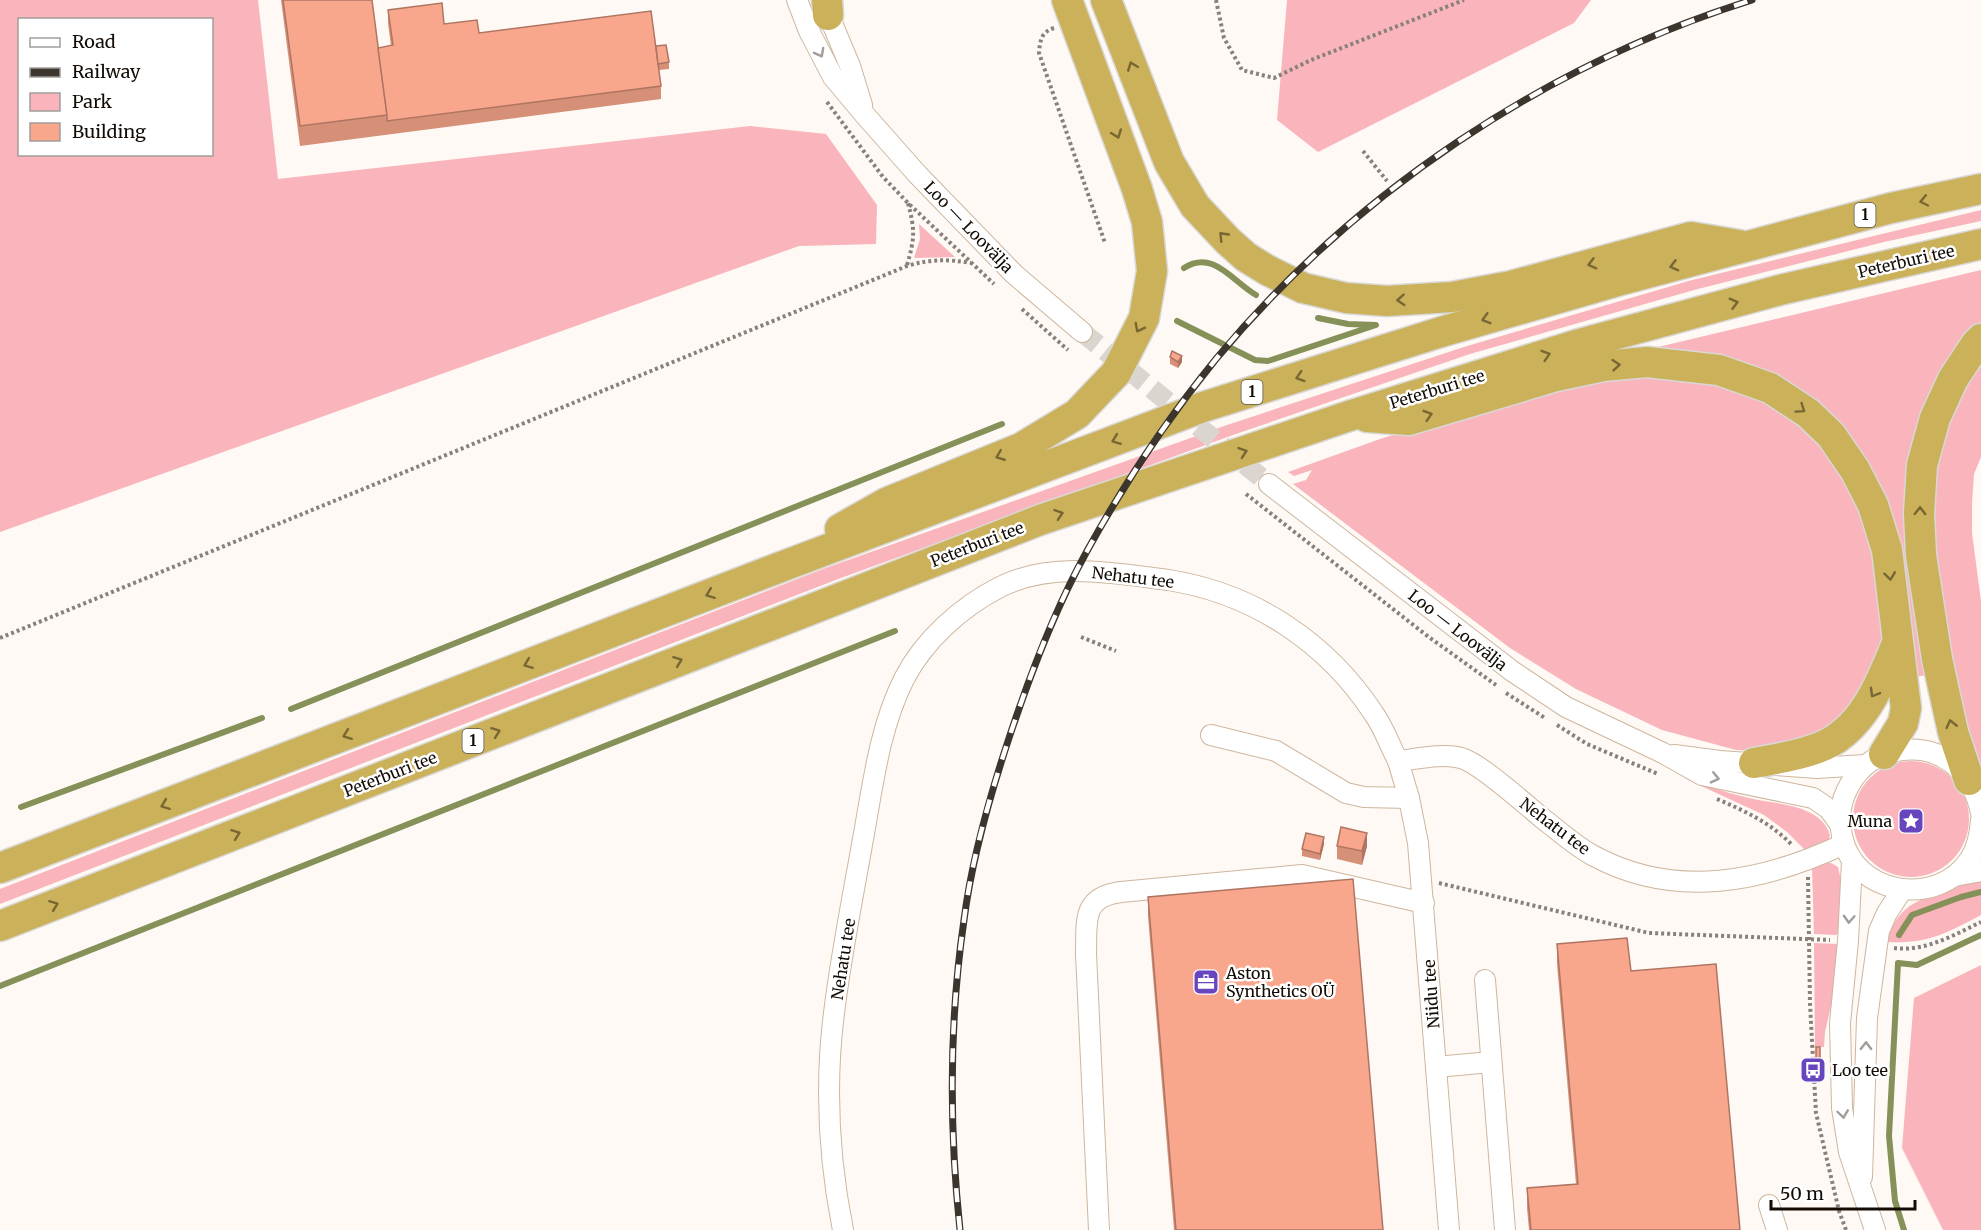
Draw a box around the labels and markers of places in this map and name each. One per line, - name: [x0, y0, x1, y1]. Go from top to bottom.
- place icon: Muna: [1896, 806, 1926, 836]
- place label: Muna: [1847, 811, 1892, 831]
- place label: Aston Synthetics OÜ: [1225, 963, 1335, 1001]
- office icon: Aston Synthetics OÜ: [1191, 967, 1221, 997]
- bus stop icon: Loo tee: [1798, 1055, 1828, 1085]
- place label: Loo tee: [1832, 1060, 1888, 1080]

